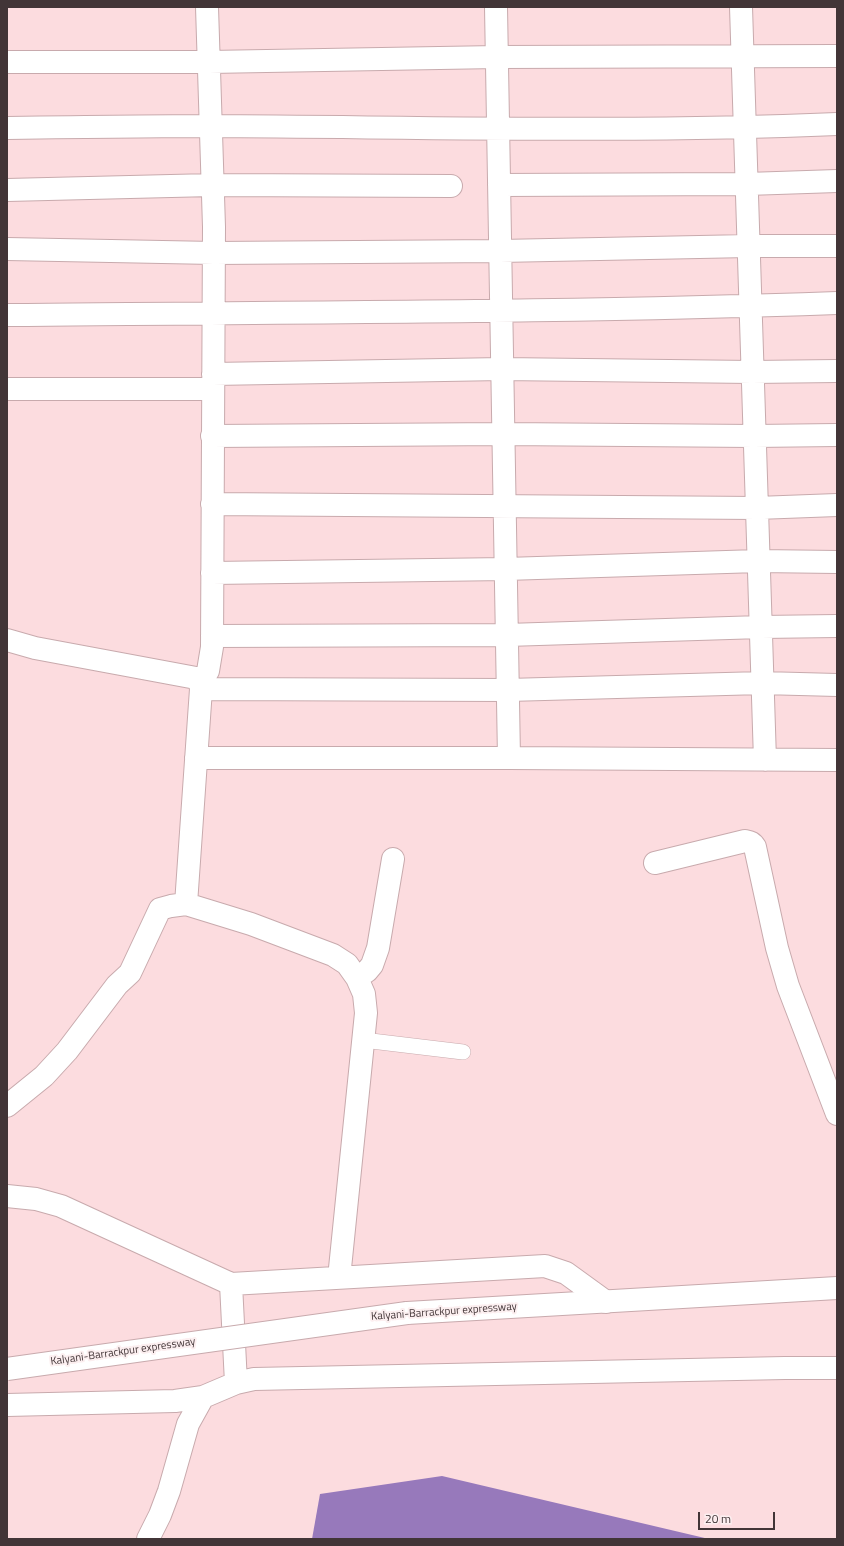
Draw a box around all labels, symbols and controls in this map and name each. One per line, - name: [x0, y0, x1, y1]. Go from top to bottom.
- street label: Kalyani-Barrackpur expressway: [371, 1300, 517, 1324]
- street label: Kalyani-Barrackpur expressway: [50, 1335, 196, 1369]
- scale bar: [700, 1504, 777, 1530]
- text: 20 m: [705, 1509, 731, 1528]

